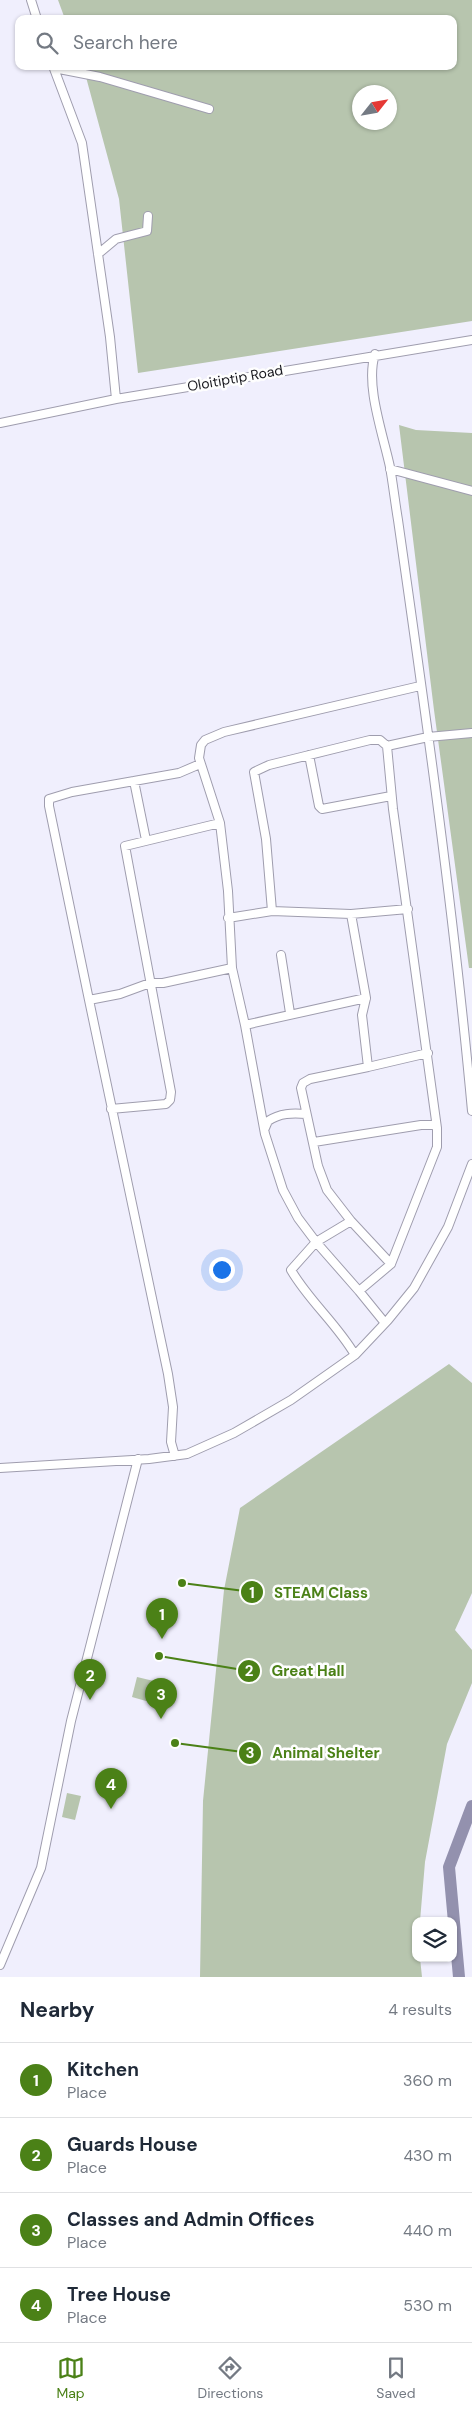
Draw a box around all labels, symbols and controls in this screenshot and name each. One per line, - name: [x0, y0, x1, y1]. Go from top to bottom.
- search box: [15, 15, 457, 70]
- icon: search: [33, 29, 61, 57]
- text: Search here: [73, 30, 178, 55]
- north arrow: [352, 85, 397, 130]
- street label: Oloitiptip Road: [186, 361, 284, 395]
- your location: [209, 1257, 235, 1283]
- callout: STEAM Class: [239, 1577, 378, 1607]
- text: 1: [249, 1583, 255, 1603]
- text: STEAM Class: [274, 1583, 368, 1603]
- pin: 1: [146, 1598, 178, 1639]
- callout: Great Hall: [236, 1656, 354, 1686]
- pin: 2: [74, 1659, 106, 1700]
- text: 2: [245, 1661, 254, 1681]
- text: Great Hall: [272, 1661, 344, 1681]
- pin: 3: [145, 1678, 177, 1719]
- callout: Animal Shelter: [237, 1738, 389, 1768]
- text: 3: [245, 1743, 255, 1763]
- text: Animal Shelter: [272, 1743, 380, 1763]
- pin: 4: [95, 1768, 127, 1809]
- map controls: [412, 1917, 457, 1962]
- button: layers: [412, 1917, 457, 1962]
- text: Nearby: [20, 1996, 94, 2024]
- text: 4 results: [388, 1999, 452, 2020]
- text: Kitchen: [67, 2057, 139, 2082]
- text: 1: [33, 2070, 39, 2091]
- text: 360 m: [403, 2070, 452, 2091]
- text: Place: [67, 2082, 107, 2103]
- text: Guards House: [67, 2132, 198, 2157]
- text: 2: [31, 2145, 41, 2166]
- text: 430 m: [403, 2145, 452, 2166]
- text: Place: [67, 2157, 107, 2178]
- text: Classes and Admin Offices: [67, 2207, 315, 2232]
- text: 3: [31, 2220, 41, 2241]
- text: 440 m: [403, 2220, 452, 2241]
- text: Place: [67, 2232, 107, 2253]
- text: Tree House: [67, 2282, 171, 2307]
- text: 4: [31, 2295, 41, 2316]
- text: 530 m: [403, 2295, 452, 2316]
- text: Place: [67, 2307, 107, 2328]
- tab: Map: [56, 2354, 85, 2402]
- tab: Directions: [198, 2354, 263, 2402]
- tab: Saved: [376, 2354, 416, 2402]

